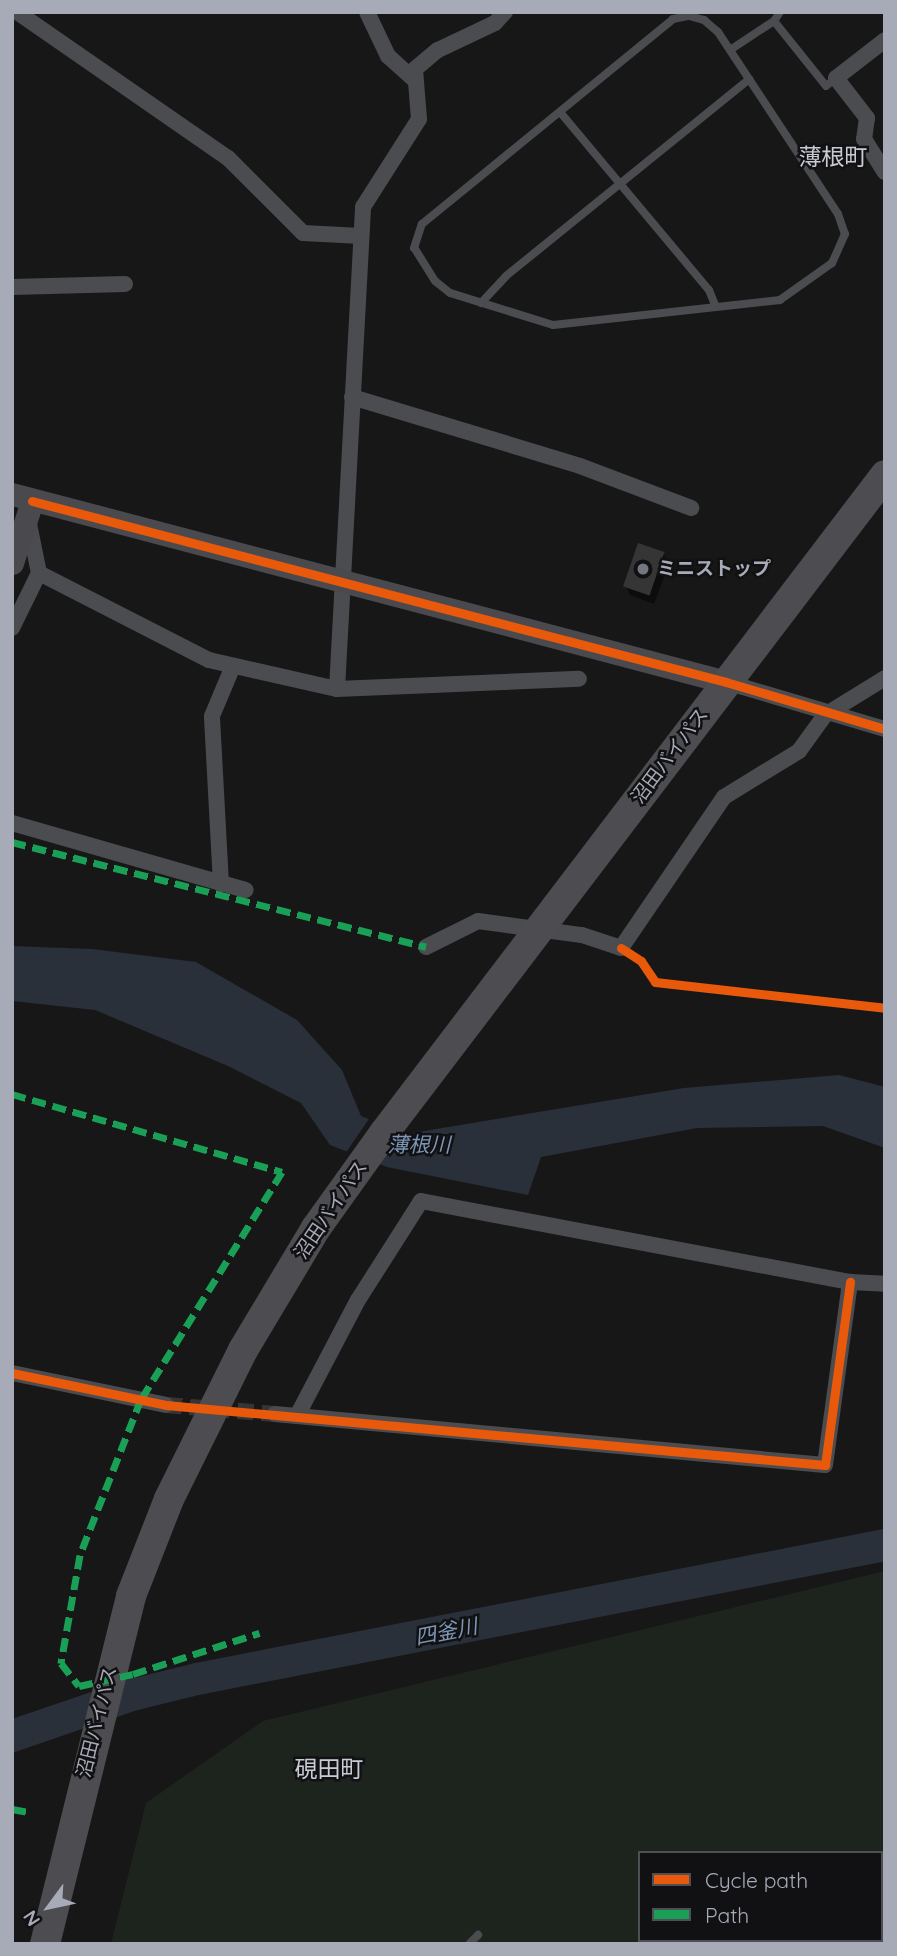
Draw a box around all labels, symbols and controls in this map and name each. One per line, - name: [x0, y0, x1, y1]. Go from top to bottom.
- district label: 薄根町: [799, 143, 867, 171]
- place label: ミニストップ: [657, 558, 771, 580]
- marker: ミニストップ: [635, 561, 651, 577]
- street label: 沼田バイパス: [627, 704, 713, 808]
- water label: 薄根川: [388, 1131, 450, 1157]
- street label: 沼田バイパス: [290, 1156, 372, 1264]
- water label: 四釜川: [413, 1613, 479, 1649]
- street label: 沼田バイパス: [72, 1664, 122, 1780]
- district label: 硯田町: [295, 1755, 363, 1783]
- legend: [638, 1851, 883, 1942]
- text: Cycle path: [705, 1867, 808, 1893]
- north arrow: [14, 1872, 84, 1942]
- text: Path: [705, 1902, 749, 1928]
- text: N: [18, 1906, 45, 1931]

